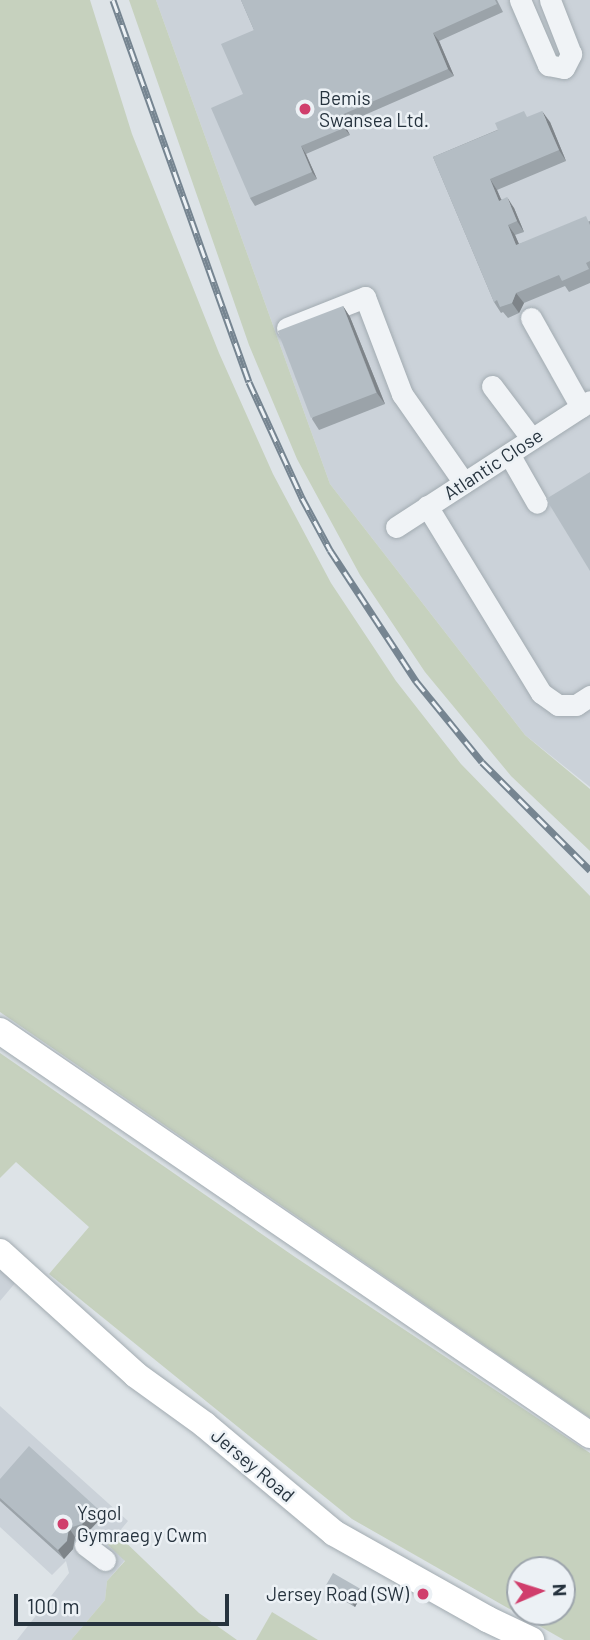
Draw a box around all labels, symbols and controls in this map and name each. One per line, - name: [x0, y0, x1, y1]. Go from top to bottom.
- place label: Bemis Swansea Ltd.: [319, 87, 429, 131]
- marker: Bemis Swansea Ltd.: [297, 101, 313, 117]
- street label: Atlantic Close: [439, 424, 547, 504]
- street label: Jersey Road: [207, 1424, 299, 1506]
- place label: Ysgol Gymraeg y Cwm: [77, 1502, 207, 1546]
- marker: Ysgol Gymraeg y Cwm: [55, 1516, 71, 1532]
- north arrow: [506, 1556, 576, 1626]
- scale bar: [18, 1580, 233, 1624]
- place label: Jersey Road (SW): [266, 1583, 409, 1605]
- text: N: [549, 1583, 572, 1597]
- marker: Jersey Road (SW): [415, 1586, 431, 1602]
- text: 100 m: [27, 1593, 80, 1618]

